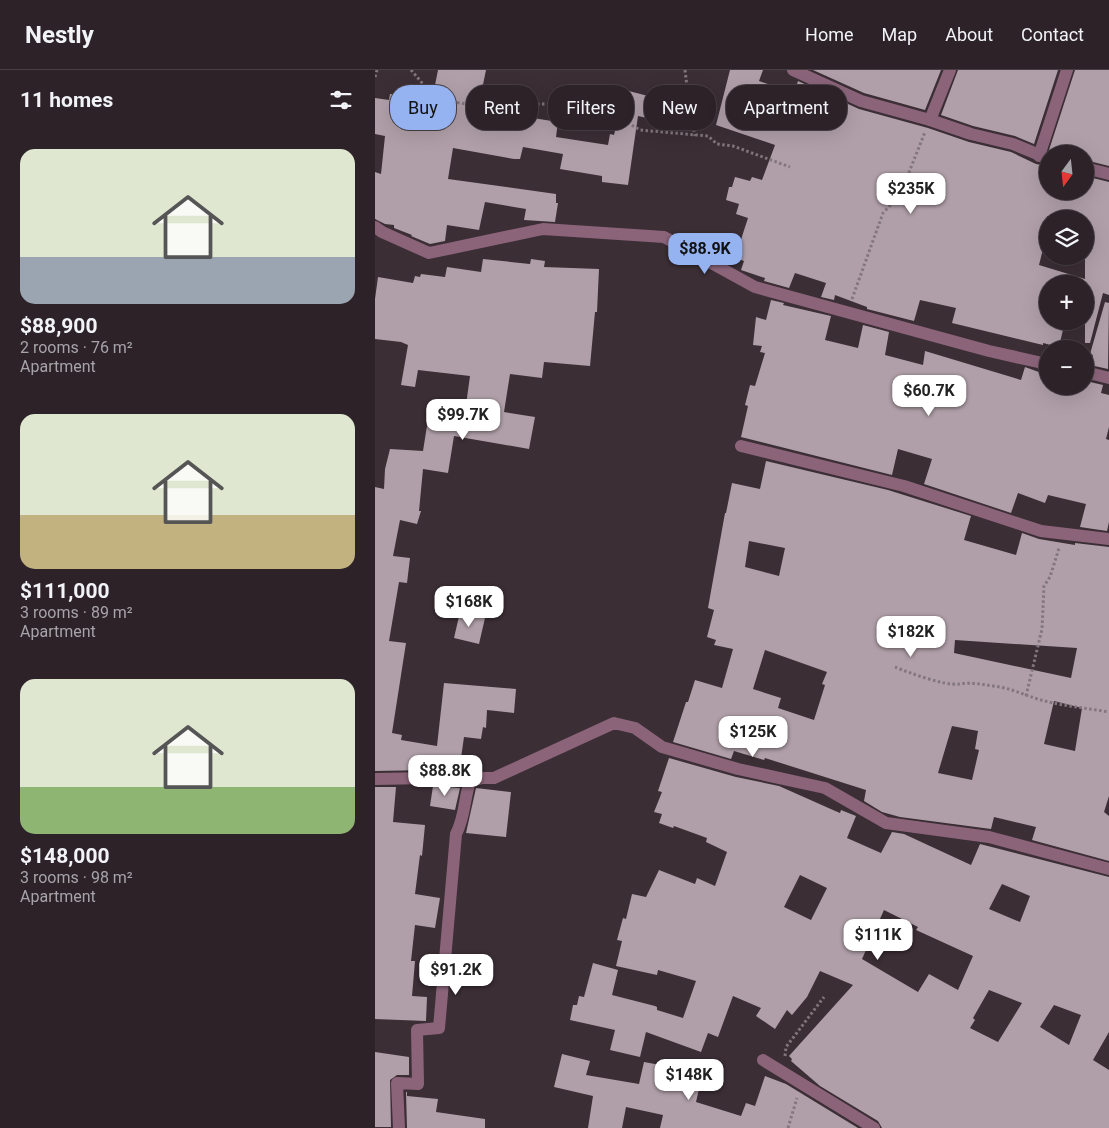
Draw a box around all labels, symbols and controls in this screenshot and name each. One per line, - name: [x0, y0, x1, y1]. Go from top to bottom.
- text: Nestly: [25, 21, 94, 49]
- text: Home: [805, 24, 854, 45]
- text: Map: [882, 24, 917, 45]
- text: About: [945, 24, 993, 45]
- text: Contact: [1021, 24, 1084, 45]
- chip: Buy: [390, 85, 456, 130]
- chip: Rent: [466, 85, 538, 130]
- chip: Filters: [548, 85, 634, 130]
- chip: New: [644, 85, 716, 130]
- chip: Apartment: [726, 85, 847, 130]
- icon: filters: [327, 86, 355, 114]
- text: 11 homes: [20, 88, 113, 112]
- north arrow: [1039, 145, 1094, 200]
- map controls: [1039, 145, 1094, 395]
- pin: $235K: [876, 172, 946, 215]
- text: $235K: [888, 179, 934, 198]
- icon: home: [143, 182, 233, 272]
- button: layers: [1039, 210, 1094, 265]
- pin: $88.9K: [664, 232, 746, 275]
- text: $88.9K: [679, 239, 731, 258]
- button: +: [1039, 275, 1094, 330]
- text: $88,900: [20, 314, 97, 338]
- text: 2 rooms · 76 m²: [20, 338, 133, 357]
- button: −: [1039, 340, 1094, 395]
- text: Apartment: [20, 357, 96, 376]
- pin: $60.7K: [888, 374, 970, 417]
- text: $60.7K: [903, 381, 955, 400]
- pin: $99.7K: [422, 398, 504, 441]
- text: $99.7K: [437, 405, 489, 424]
- icon: home: [143, 447, 233, 537]
- text: $111,000: [20, 579, 110, 603]
- pin: $168K: [434, 586, 504, 628]
- text: $168K: [446, 592, 492, 611]
- text: 3 rooms · 89 m²: [20, 603, 133, 622]
- pin: $182K: [876, 616, 946, 658]
- text: Apartment: [20, 622, 96, 641]
- text: $182K: [888, 622, 934, 641]
- icon: home: [143, 712, 233, 802]
- pin: $125K: [718, 716, 788, 758]
- text: $125K: [730, 722, 776, 741]
- pin: $88.8K: [404, 754, 486, 797]
- text: $88.8K: [419, 761, 471, 780]
- text: $148,000: [20, 844, 110, 868]
- text: 3 rooms · 98 m²: [20, 868, 133, 887]
- text: Apartment: [20, 887, 96, 906]
- pin: $111K: [843, 918, 913, 961]
- text: $111K: [855, 925, 901, 944]
- pin: $91.2K: [415, 954, 497, 996]
- text: $91.2K: [430, 960, 482, 979]
- pin: $148K: [654, 1058, 724, 1101]
- text: $148K: [666, 1065, 712, 1084]

